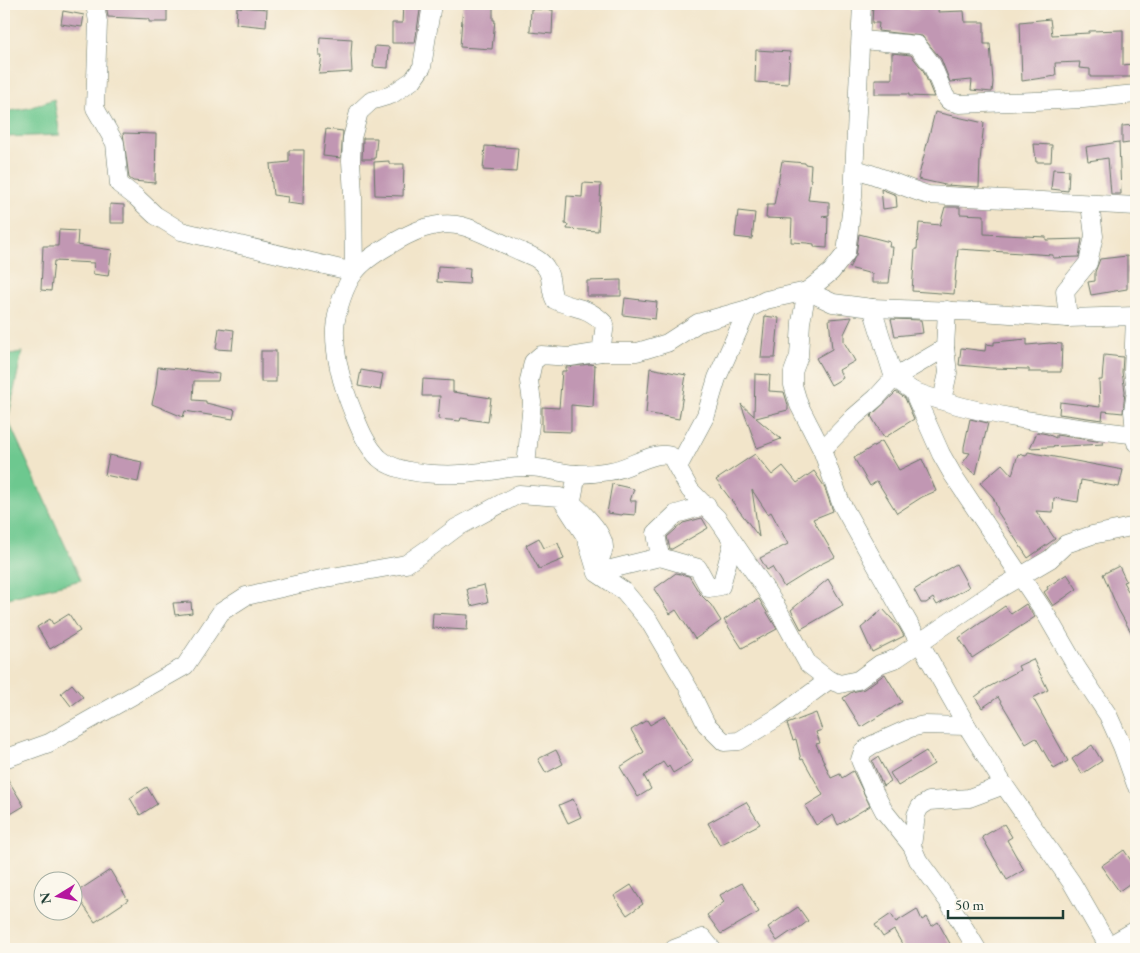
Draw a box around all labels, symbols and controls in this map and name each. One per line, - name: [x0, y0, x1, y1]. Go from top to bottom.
- north arrow: [32, 870, 82, 920]
- scale bar: [948, 888, 1062, 920]
- text: N: [35, 890, 55, 905]
- text: 50 m: [955, 895, 984, 914]

